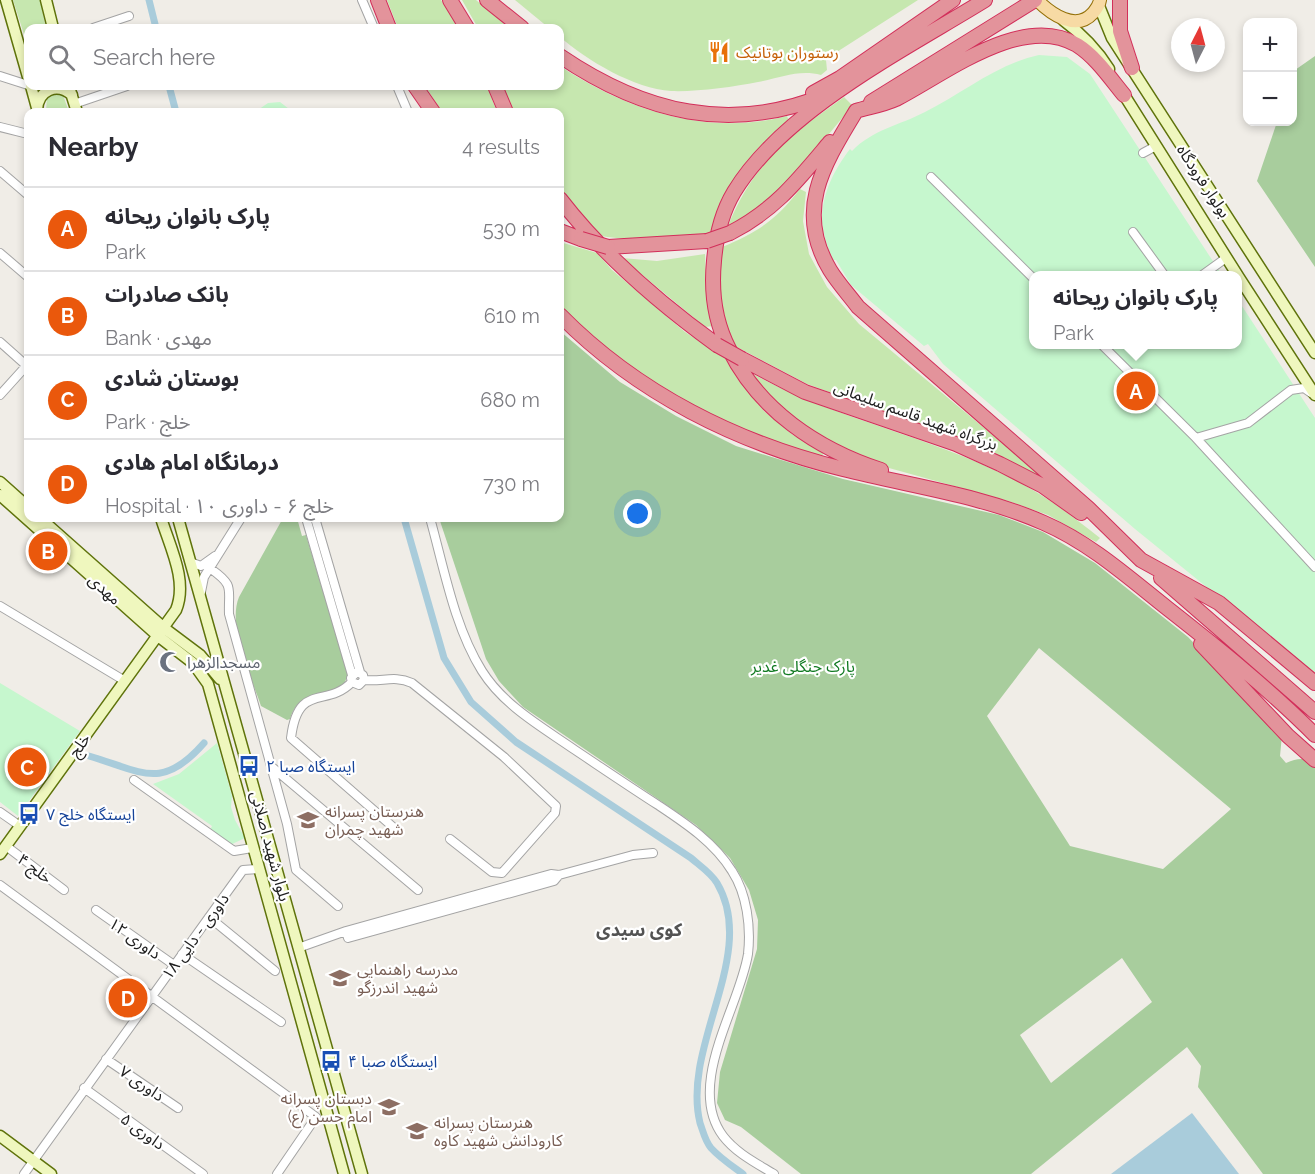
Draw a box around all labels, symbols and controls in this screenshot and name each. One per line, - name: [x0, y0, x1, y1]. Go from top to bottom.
- north arrow: [1171, 18, 1225, 72]
- map controls: [1243, 18, 1297, 126]
- button: +: [1243, 18, 1297, 72]
- search box: [24, 24, 564, 90]
- restaurant icon: رستوران بوتانیک: [707, 40, 731, 64]
- icon: search: [45, 41, 78, 74]
- place label: رستوران بوتانیک: [736, 43, 839, 62]
- text: Search here: [93, 44, 215, 70]
- button: −: [1243, 72, 1297, 126]
- text: Nearby: [48, 132, 138, 162]
- text: 4 results: [462, 135, 540, 159]
- street label: بولوار فرودگاه: [1173, 141, 1234, 221]
- text: پارک بانوان ریحانه: [105, 203, 270, 229]
- text: A: [61, 217, 74, 241]
- text: 530 m: [483, 217, 540, 241]
- text: Park: [105, 240, 146, 264]
- popup: [1029, 271, 1242, 349]
- text: بانک صادرات: [105, 281, 229, 307]
- text: پارک بانوان ریحانه: [1053, 284, 1218, 310]
- text: B: [61, 304, 74, 328]
- text: 610 m: [484, 304, 540, 328]
- text: Park: [1053, 321, 1094, 345]
- text: Bank · مهدی: [105, 326, 212, 350]
- text: بوستان شادی: [105, 365, 239, 391]
- pin: A: [1116, 368, 1156, 414]
- street label: بزرگراه شهید قاسم سلیمانی: [830, 377, 1000, 457]
- text: C: [61, 388, 74, 412]
- text: 680 m: [480, 388, 540, 412]
- text: Park · خلج: [105, 410, 191, 434]
- text: درمانگاه امام هادی: [105, 449, 279, 475]
- text: D: [60, 472, 75, 496]
- text: 730 m: [483, 472, 540, 496]
- text: Hospital · خلج ۶ - داوری ۱۰: [105, 494, 334, 518]
- your location: [623, 499, 652, 528]
- pin: B: [28, 528, 68, 574]
- street label: مهدی: [84, 570, 125, 609]
- mosque icon: مسجدالزهرا: [158, 650, 182, 674]
- place label: مسجدالزهرا: [187, 653, 260, 672]
- park label: پارک جنگلی غدیر: [750, 657, 855, 677]
- street label: خلج: [64, 730, 97, 763]
- pin: C: [8, 744, 46, 789]
- bus stop icon: ایستگاه صبا ۲: [237, 754, 261, 778]
- place label: ایستگاه صبا ۲: [266, 757, 355, 776]
- street label: بلوار شهید اصلانی: [247, 789, 294, 903]
- bus stop icon: ایستگاه خلج ۷: [17, 802, 41, 826]
- place label: هنرستان پسرانه شهید چمران: [325, 802, 424, 840]
- place label: ایستگاه خلج ۷: [46, 805, 135, 827]
- school or university icon: هنرستان پسرانه شهید چمران: [296, 808, 320, 832]
- street label: خلج ۴: [12, 849, 56, 890]
- street label: داوری - دایی ۱۸: [158, 889, 233, 983]
- street label: داوری ۱۲: [105, 914, 164, 963]
- district label: کوی سیدی: [596, 919, 683, 940]
- place label: مدرسه راهنمایی شهید اندرزگو: [357, 960, 458, 997]
- school or university icon: مدرسه راهنمایی شهید اندرزگو: [328, 966, 352, 990]
- pin: D: [108, 976, 148, 1020]
- bus stop icon: ایستگاه صبا ۴: [319, 1049, 343, 1073]
- place label: ایستگاه صبا ۴: [348, 1052, 437, 1071]
- street label: داوری ۷: [116, 1062, 168, 1105]
- place label: دبستان پسرانه امام حسن (ع): [281, 1089, 372, 1129]
- school or university icon: دبستان پسرانه امام حسن (ع): [377, 1095, 401, 1119]
- street label: داوری ۵: [117, 1109, 168, 1154]
- place label: هنرستان پسرانه کارودانش شهید کاوه: [434, 1113, 563, 1150]
- school or university icon: هنرستان پسرانه کارودانش شهید کاوه: [405, 1119, 429, 1143]

